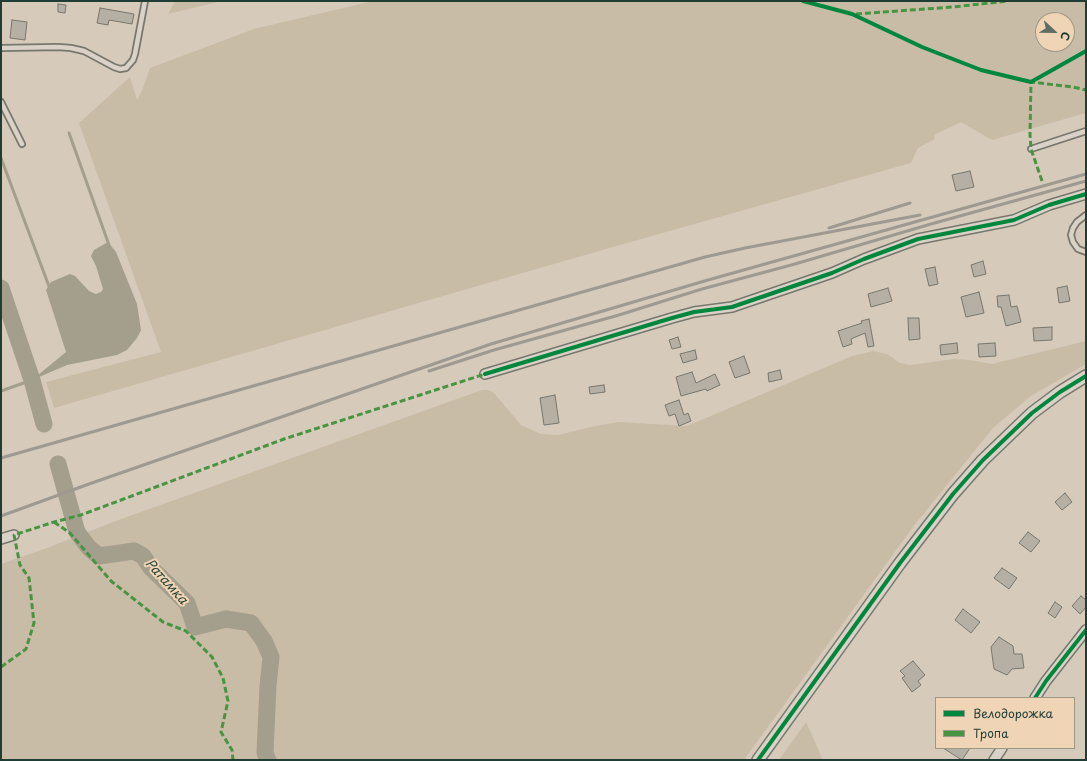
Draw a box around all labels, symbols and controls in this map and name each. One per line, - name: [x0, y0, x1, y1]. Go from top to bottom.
- north arrow: [1035, 12, 1075, 52]
- text: С: [1056, 29, 1075, 43]
- water label: Ратамка: [142, 556, 190, 608]
- legend: [935, 697, 1075, 749]
- text: Велодорожка: [973, 704, 1053, 722]
- text: Тропа: [973, 724, 1009, 742]

